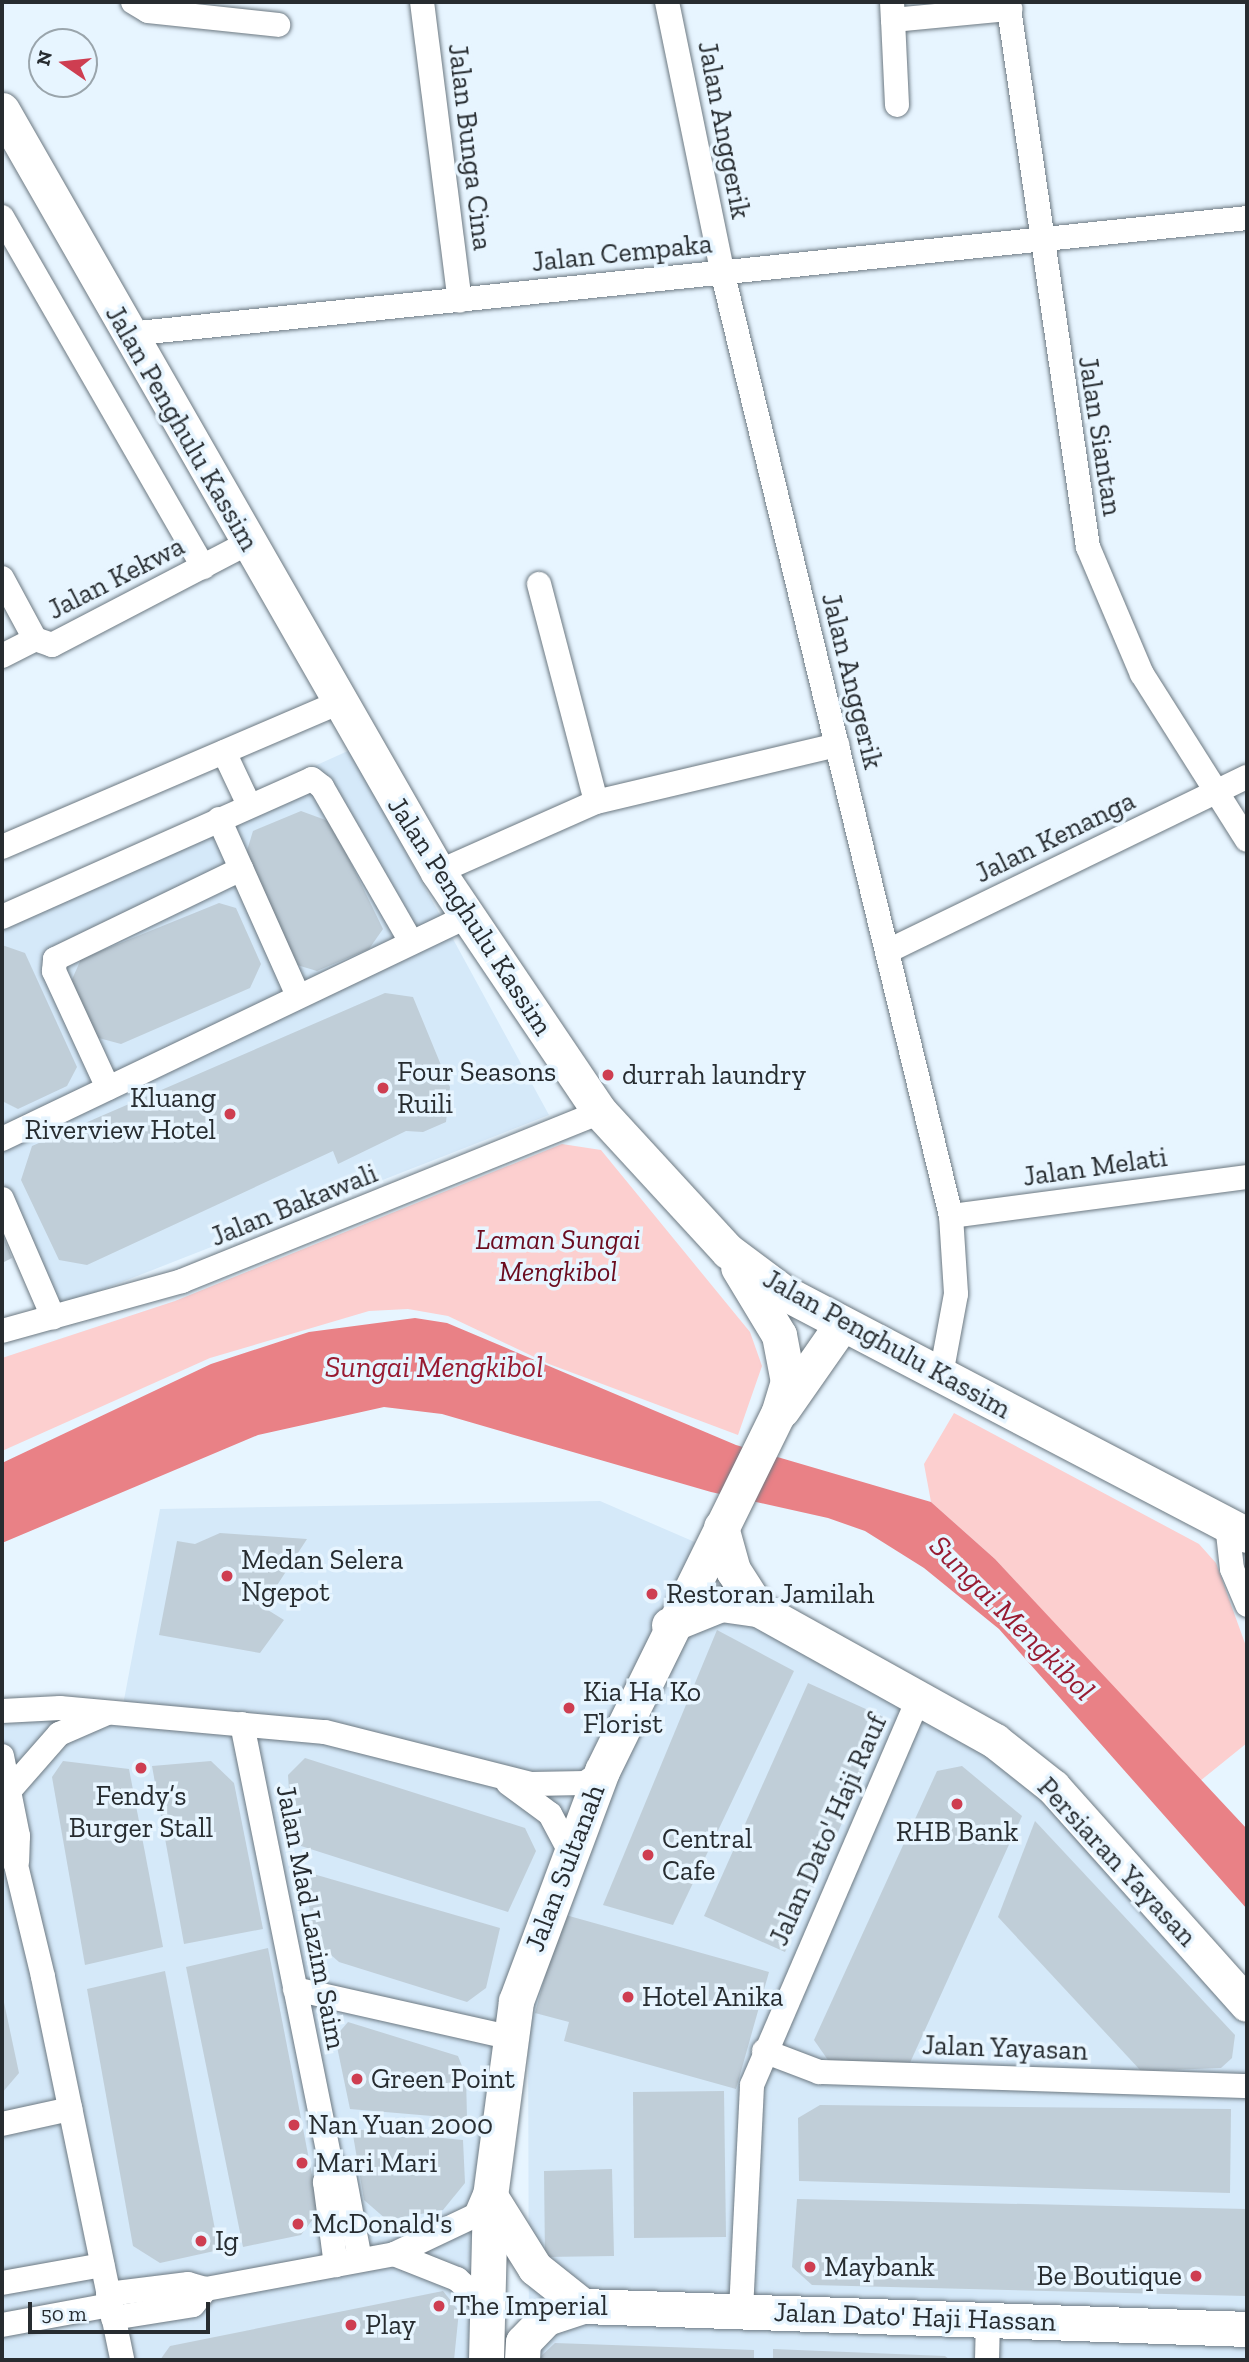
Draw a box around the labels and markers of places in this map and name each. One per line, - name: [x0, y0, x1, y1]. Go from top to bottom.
- place label: Four Seasons Ruili: [397, 1055, 557, 1121]
- place label: durrah laundry: [622, 1058, 806, 1092]
- marker: durrah laundry: [600, 1067, 616, 1083]
- marker: Four Seasons Ruili: [375, 1080, 391, 1096]
- place label: Kluang Riverview Hotel: [24, 1081, 216, 1147]
- marker: Kluang Riverview Hotel: [222, 1106, 238, 1122]
- place label: Medan Selera Ngepot: [241, 1543, 403, 1609]
- marker: Medan Selera Ngepot: [219, 1568, 235, 1584]
- place label: Restoran Jamilah: [666, 1577, 875, 1611]
- marker: Restoran Jamilah: [644, 1586, 660, 1602]
- place label: Kia Ha Ko Florist: [583, 1675, 701, 1741]
- marker: Kia Ha Ko Florist: [561, 1700, 577, 1716]
- marker: Fendy’s Burger Stall: [133, 1760, 149, 1776]
- place label: Fendy’s Burger Stall: [69, 1779, 213, 1845]
- marker: RHB Bank: [949, 1796, 965, 1812]
- place label: RHB Bank: [896, 1815, 1018, 1849]
- place label: Central Cafe: [662, 1822, 752, 1888]
- marker: Central Cafe: [640, 1847, 656, 1863]
- place label: Hotel Anika: [642, 1980, 784, 2014]
- marker: Hotel Anika: [620, 1989, 636, 2005]
- place label: Green Point: [371, 2062, 515, 2096]
- marker: Green Point: [349, 2071, 365, 2087]
- place label: Nan Yuan 2000: [308, 2108, 494, 2142]
- marker: Nan Yuan 2000: [286, 2117, 302, 2133]
- place label: Mari Mari: [316, 2146, 437, 2180]
- marker: Mari Mari: [294, 2155, 310, 2171]
- place label: McDonald's: [312, 2207, 452, 2241]
- marker: McDonald's: [290, 2216, 306, 2232]
- place label: Ig: [215, 2224, 239, 2258]
- marker: Ig: [193, 2233, 209, 2249]
- place label: Maybank: [824, 2250, 935, 2284]
- marker: Maybank: [802, 2259, 818, 2275]
- place label: Be Boutique: [1037, 2259, 1182, 2293]
- marker: Be Boutique: [1188, 2268, 1204, 2284]
- place label: The Imperial: [453, 2289, 608, 2323]
- marker: The Imperial: [431, 2298, 447, 2314]
- place label: Play: [365, 2308, 416, 2342]
- marker: Play: [343, 2317, 359, 2333]

